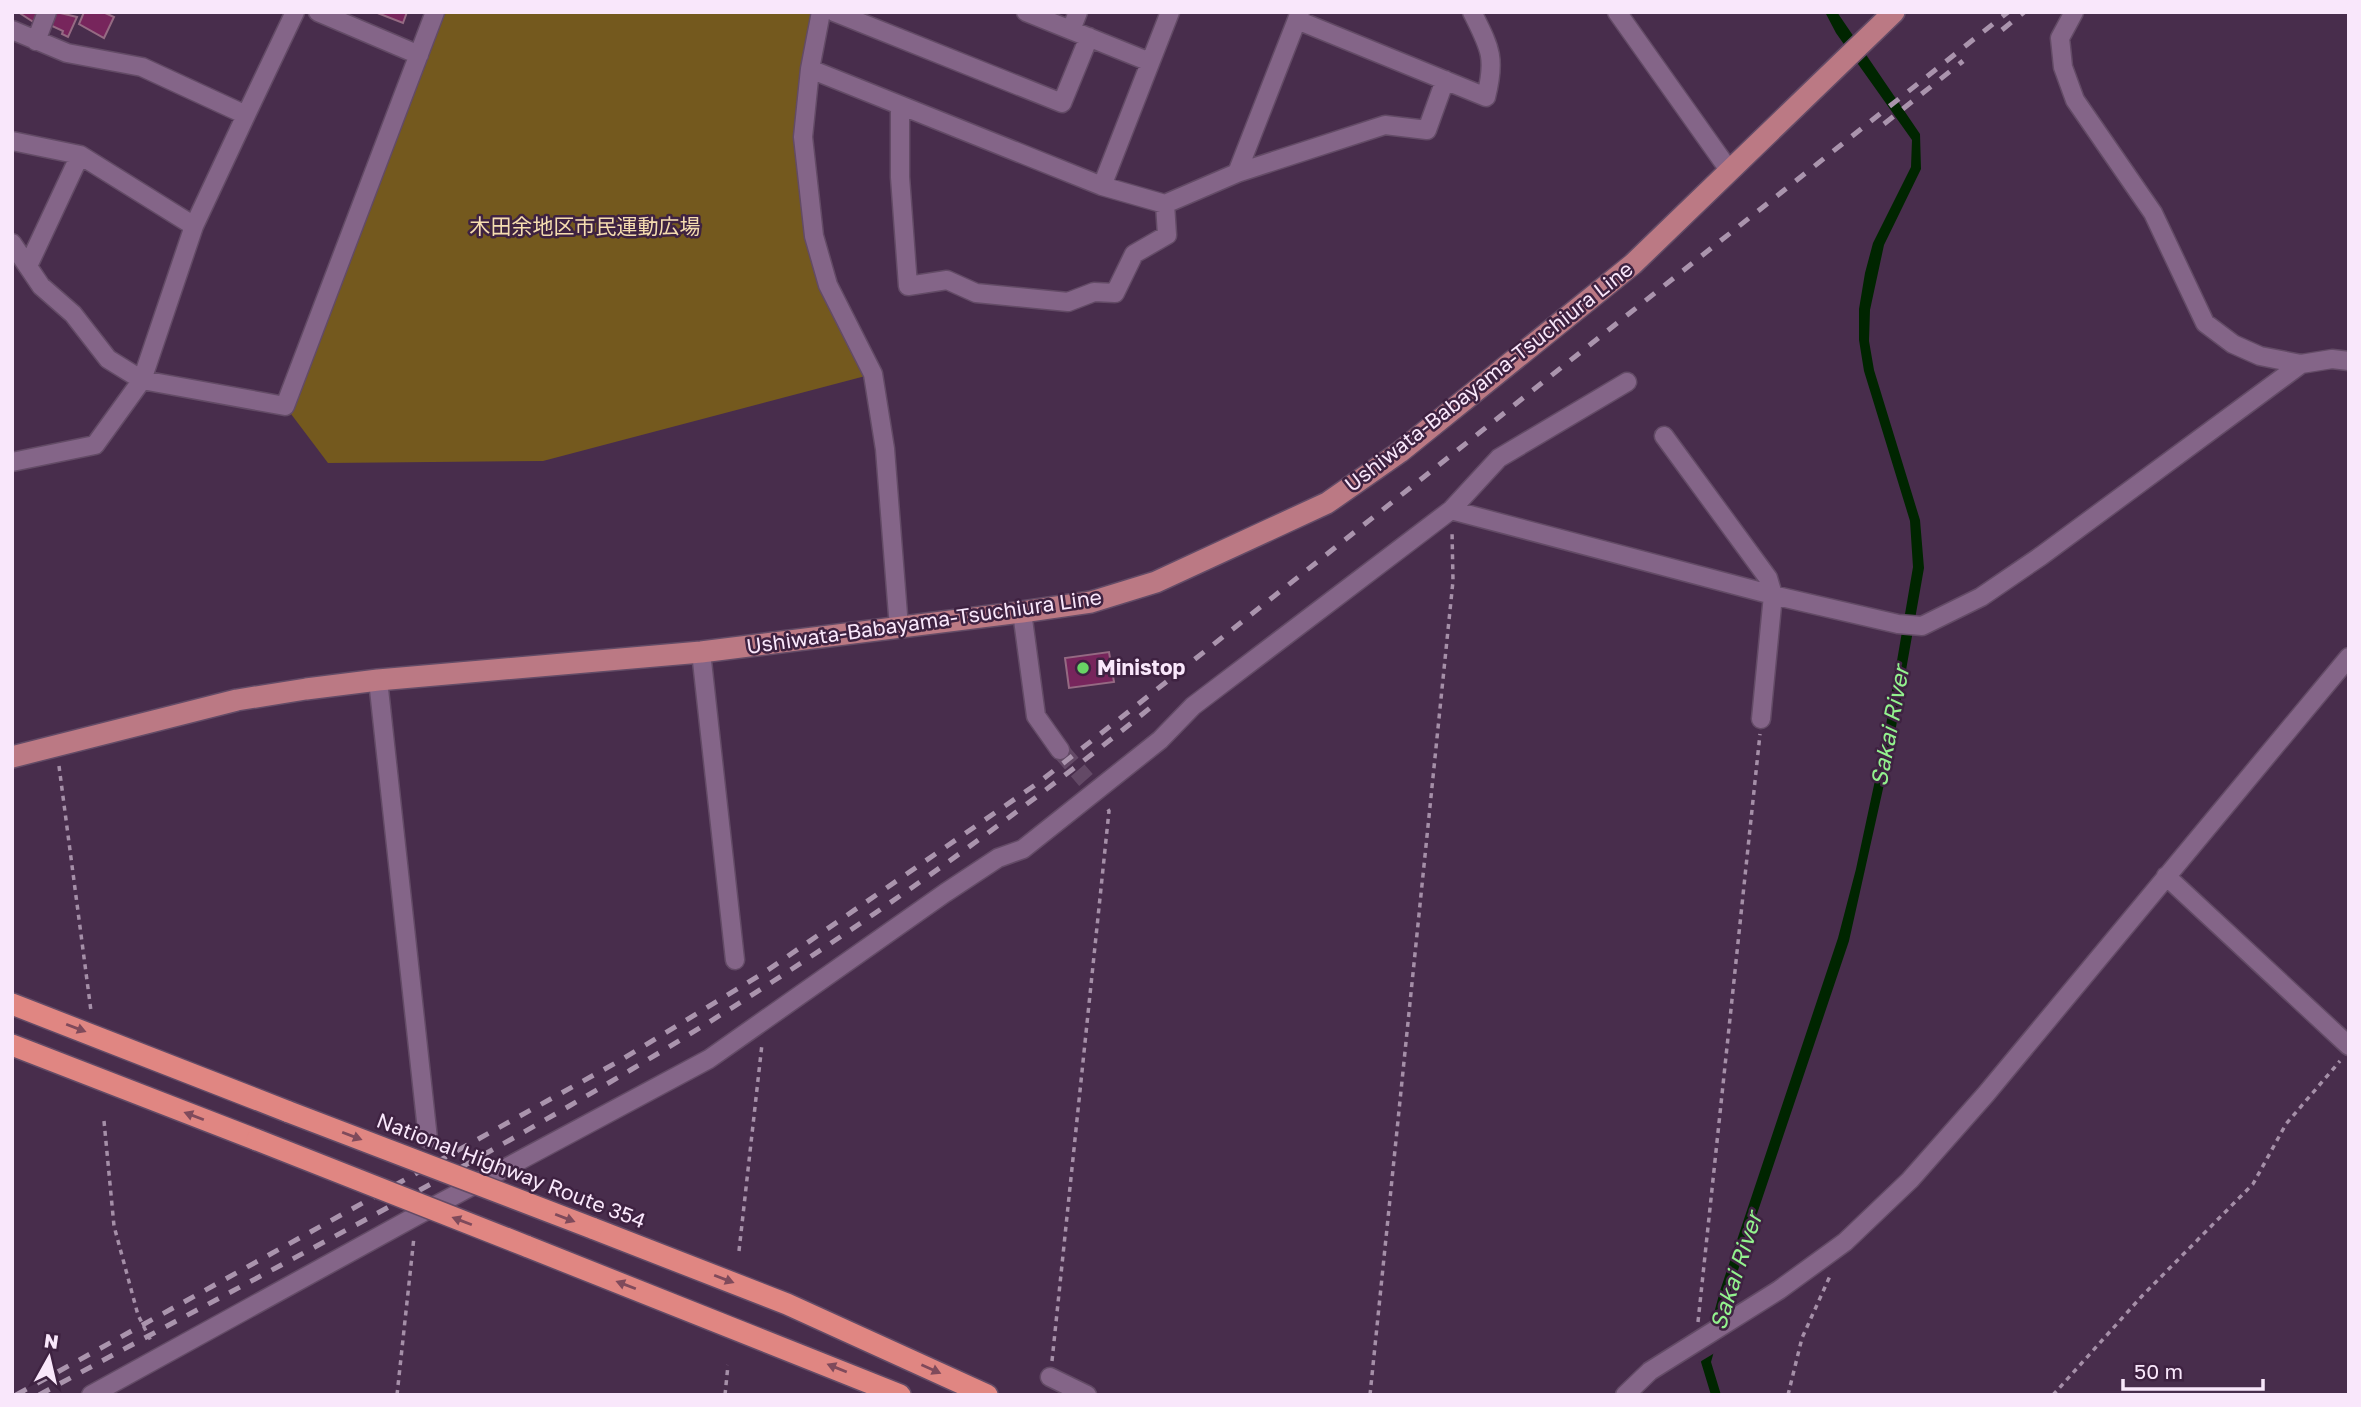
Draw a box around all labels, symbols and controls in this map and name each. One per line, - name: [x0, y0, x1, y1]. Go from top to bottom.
- park label: 木田余地区市民運動広場: [470, 213, 701, 239]
- street label: Ushiwata-Babayama-Tsuchiura Line: [1339, 256, 1638, 497]
- street label: Ushiwata-Babayama-Tsuchiura Line: [744, 583, 1103, 659]
- place label: Ministop: [1097, 654, 1186, 680]
- marker: Ministop: [1075, 660, 1091, 676]
- water label: Sakai River: [1864, 660, 1915, 788]
- one-way arrow: [65, 1023, 86, 1034]
- street label: National Highway Route 354: [373, 1107, 649, 1233]
- one-way arrow: [183, 1110, 204, 1121]
- one-way arrow: [342, 1131, 363, 1142]
- water label: Sakai River: [1703, 1206, 1768, 1333]
- one-way arrow: [554, 1212, 575, 1223]
- one-way arrow: [451, 1215, 472, 1226]
- one-way arrow: [714, 1274, 735, 1285]
- one-way arrow: [615, 1279, 636, 1290]
- north arrow: [14, 1323, 84, 1393]
- text: N: [43, 1328, 60, 1353]
- scale bar: [2123, 1348, 2263, 1392]
- text: 50 m: [2134, 1358, 2183, 1384]
- one-way arrow: [827, 1363, 848, 1374]
- one-way arrow: [921, 1363, 941, 1375]

